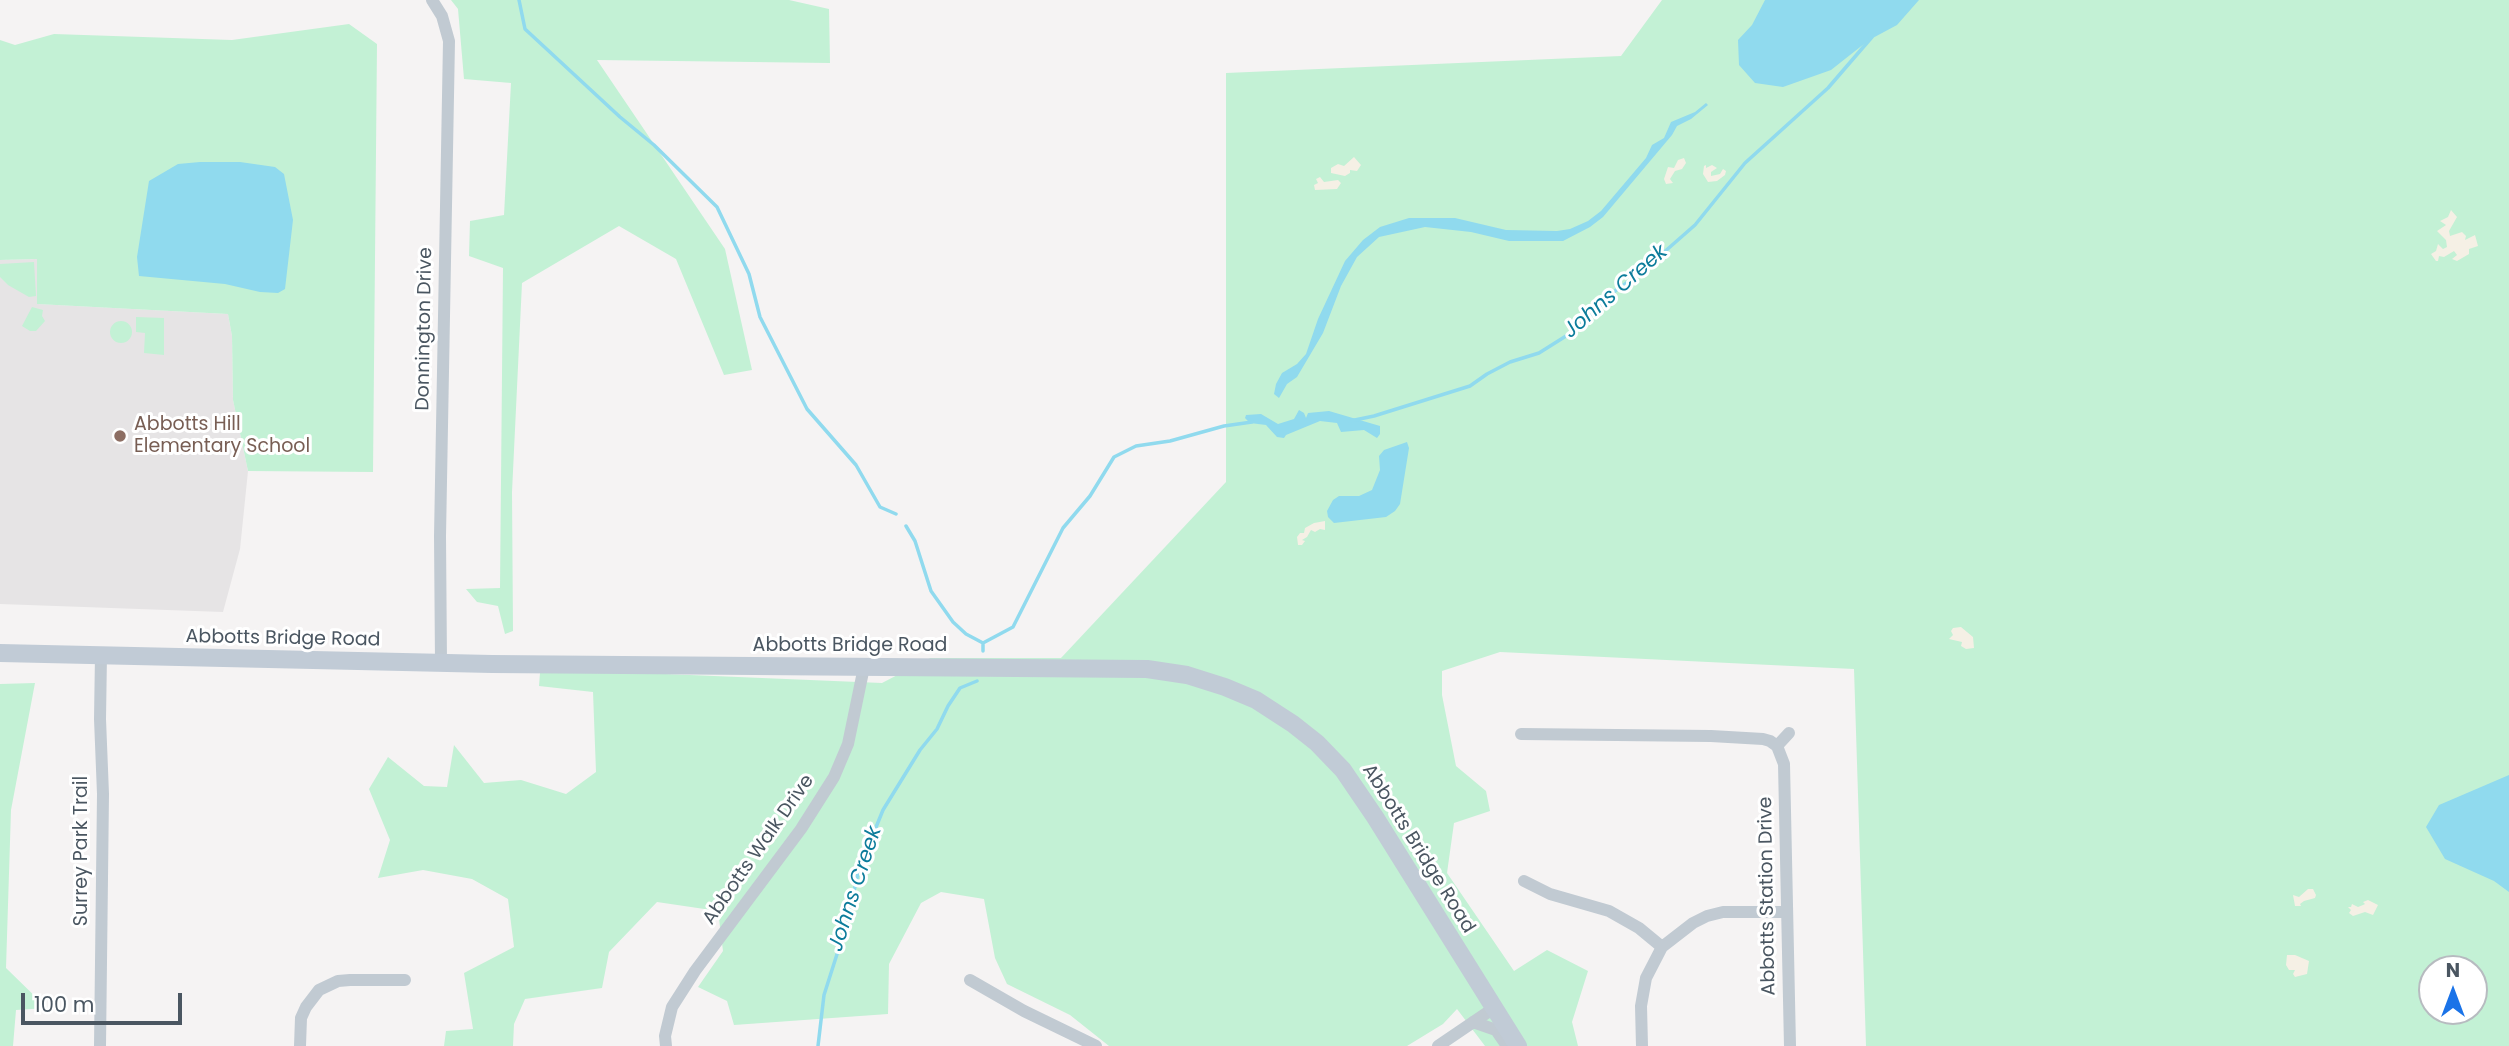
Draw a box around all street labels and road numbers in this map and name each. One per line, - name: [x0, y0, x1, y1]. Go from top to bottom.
- street label: Donnington Drive: [412, 247, 438, 411]
- street label: Abbotts Bridge Road: [185, 626, 381, 652]
- street label: Abbotts Bridge Road: [753, 635, 947, 657]
- street label: Abbotts Bridge Road: [1357, 760, 1479, 938]
- street label: Abbotts Walk Drive: [699, 771, 819, 929]
- street label: Surrey Park Trail: [71, 776, 93, 926]
- street label: Abbotts Station Drive: [1755, 796, 1781, 996]

